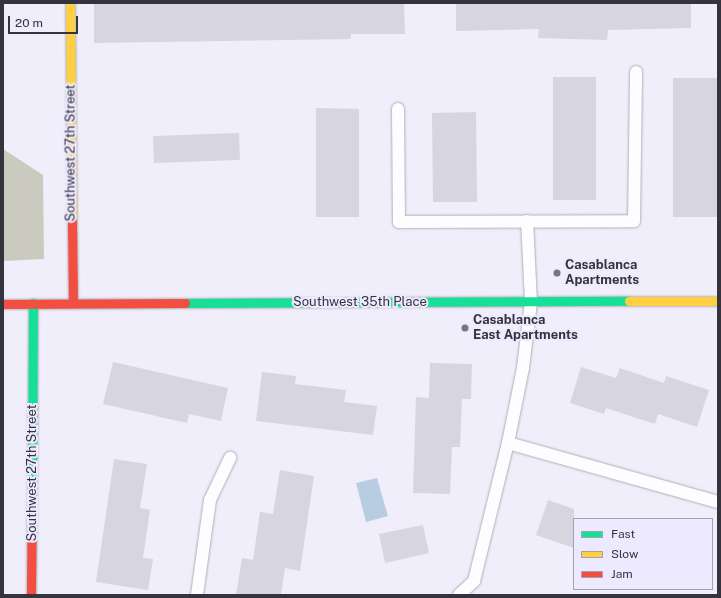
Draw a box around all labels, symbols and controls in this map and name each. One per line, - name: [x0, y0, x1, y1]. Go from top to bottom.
- scale bar: [10, 8, 80, 34]
- text: 20 m: [15, 16, 43, 30]
- street label: Southwest 27th Street: [63, 84, 79, 222]
- place label: Casablanca Apartments: [565, 258, 639, 289]
- marker: Casablanca Apartments: [552, 268, 562, 278]
- street label: Southwest 35th Place: [293, 294, 427, 310]
- place label: Casablanca East Apartments: [473, 313, 578, 344]
- marker: Casablanca East Apartments: [460, 323, 470, 333]
- street label: Southwest 27th Street: [24, 404, 40, 542]
- legend: [573, 518, 713, 590]
- text: Fast: [611, 527, 635, 541]
- text: Slow: [611, 547, 638, 561]
- text: Jam: [611, 567, 633, 581]

